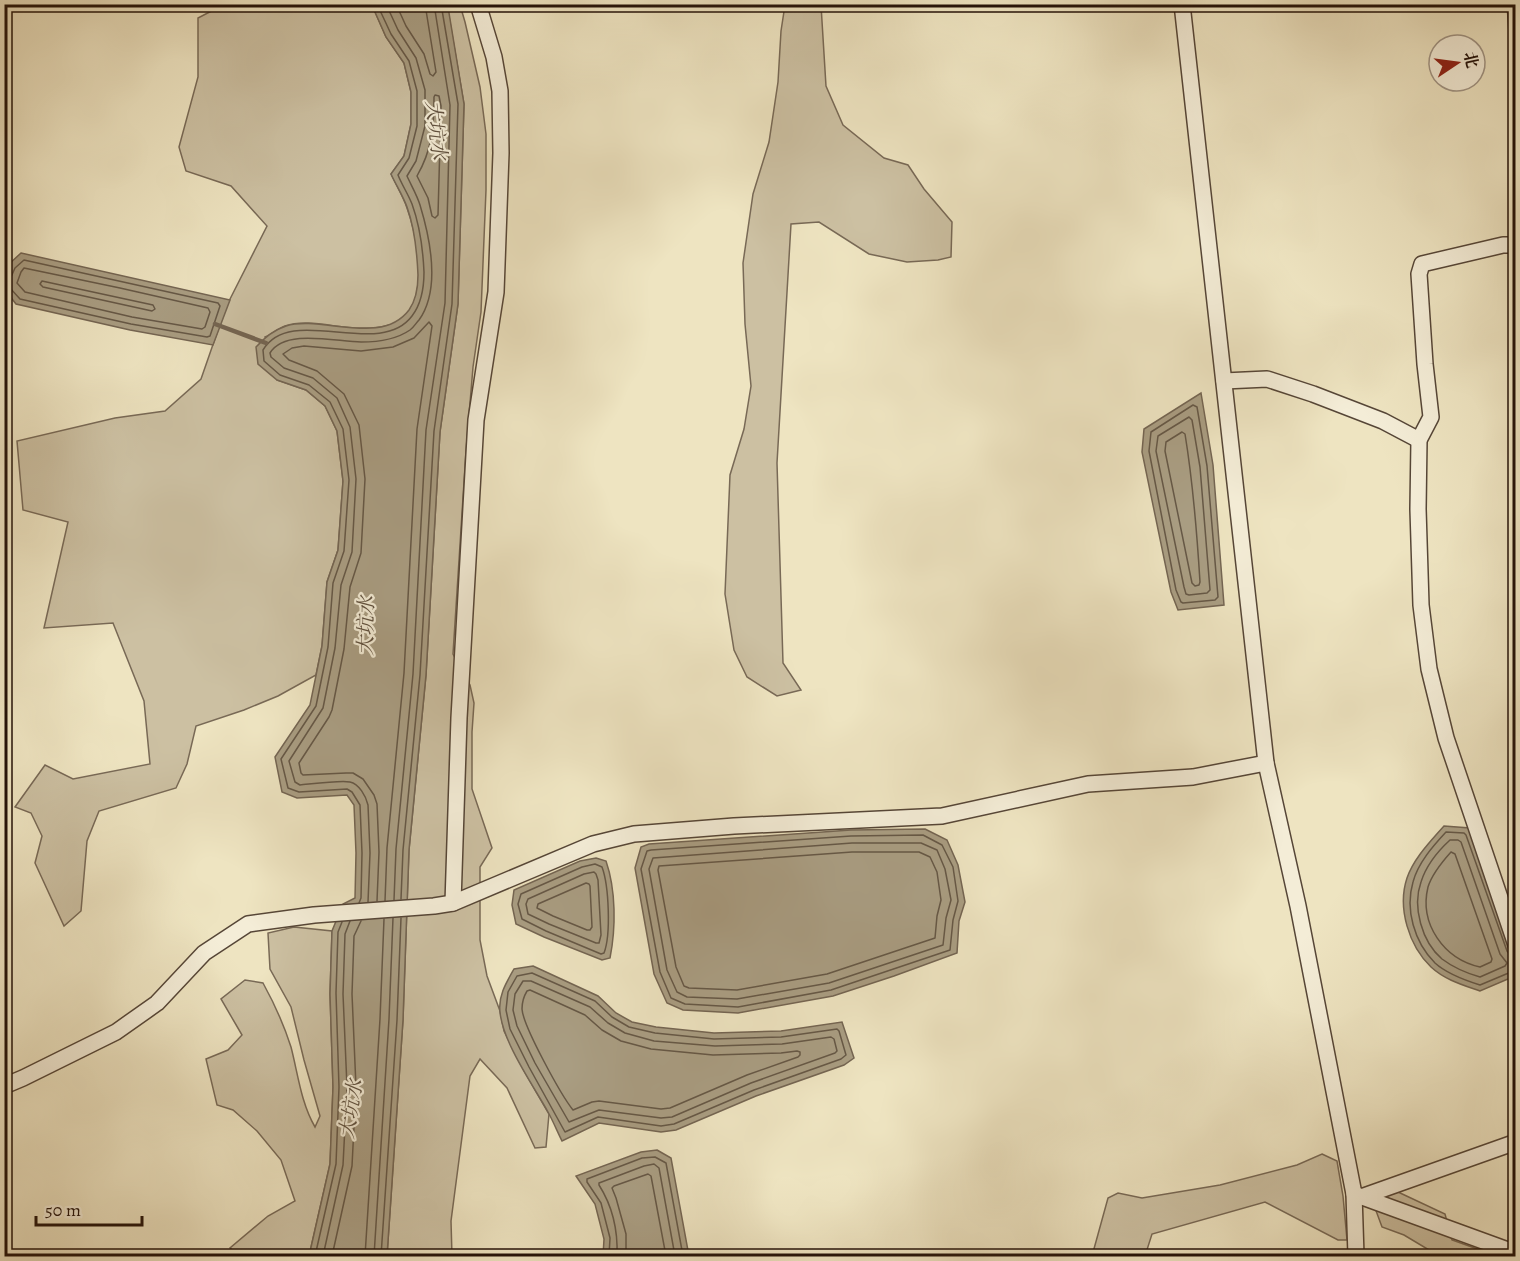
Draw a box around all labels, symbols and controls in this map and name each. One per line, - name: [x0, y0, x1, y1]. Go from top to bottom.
- north arrow: [1427, 33, 1487, 93]
- text: 北: [1458, 50, 1483, 70]
- water label: 大坑水: [419, 99, 453, 163]
- water label: 大坑水: [352, 594, 380, 656]
- water label: 大坑水: [333, 1075, 369, 1141]
- scale bar: [36, 1189, 142, 1227]
- text: 50 m: [45, 1198, 81, 1222]

